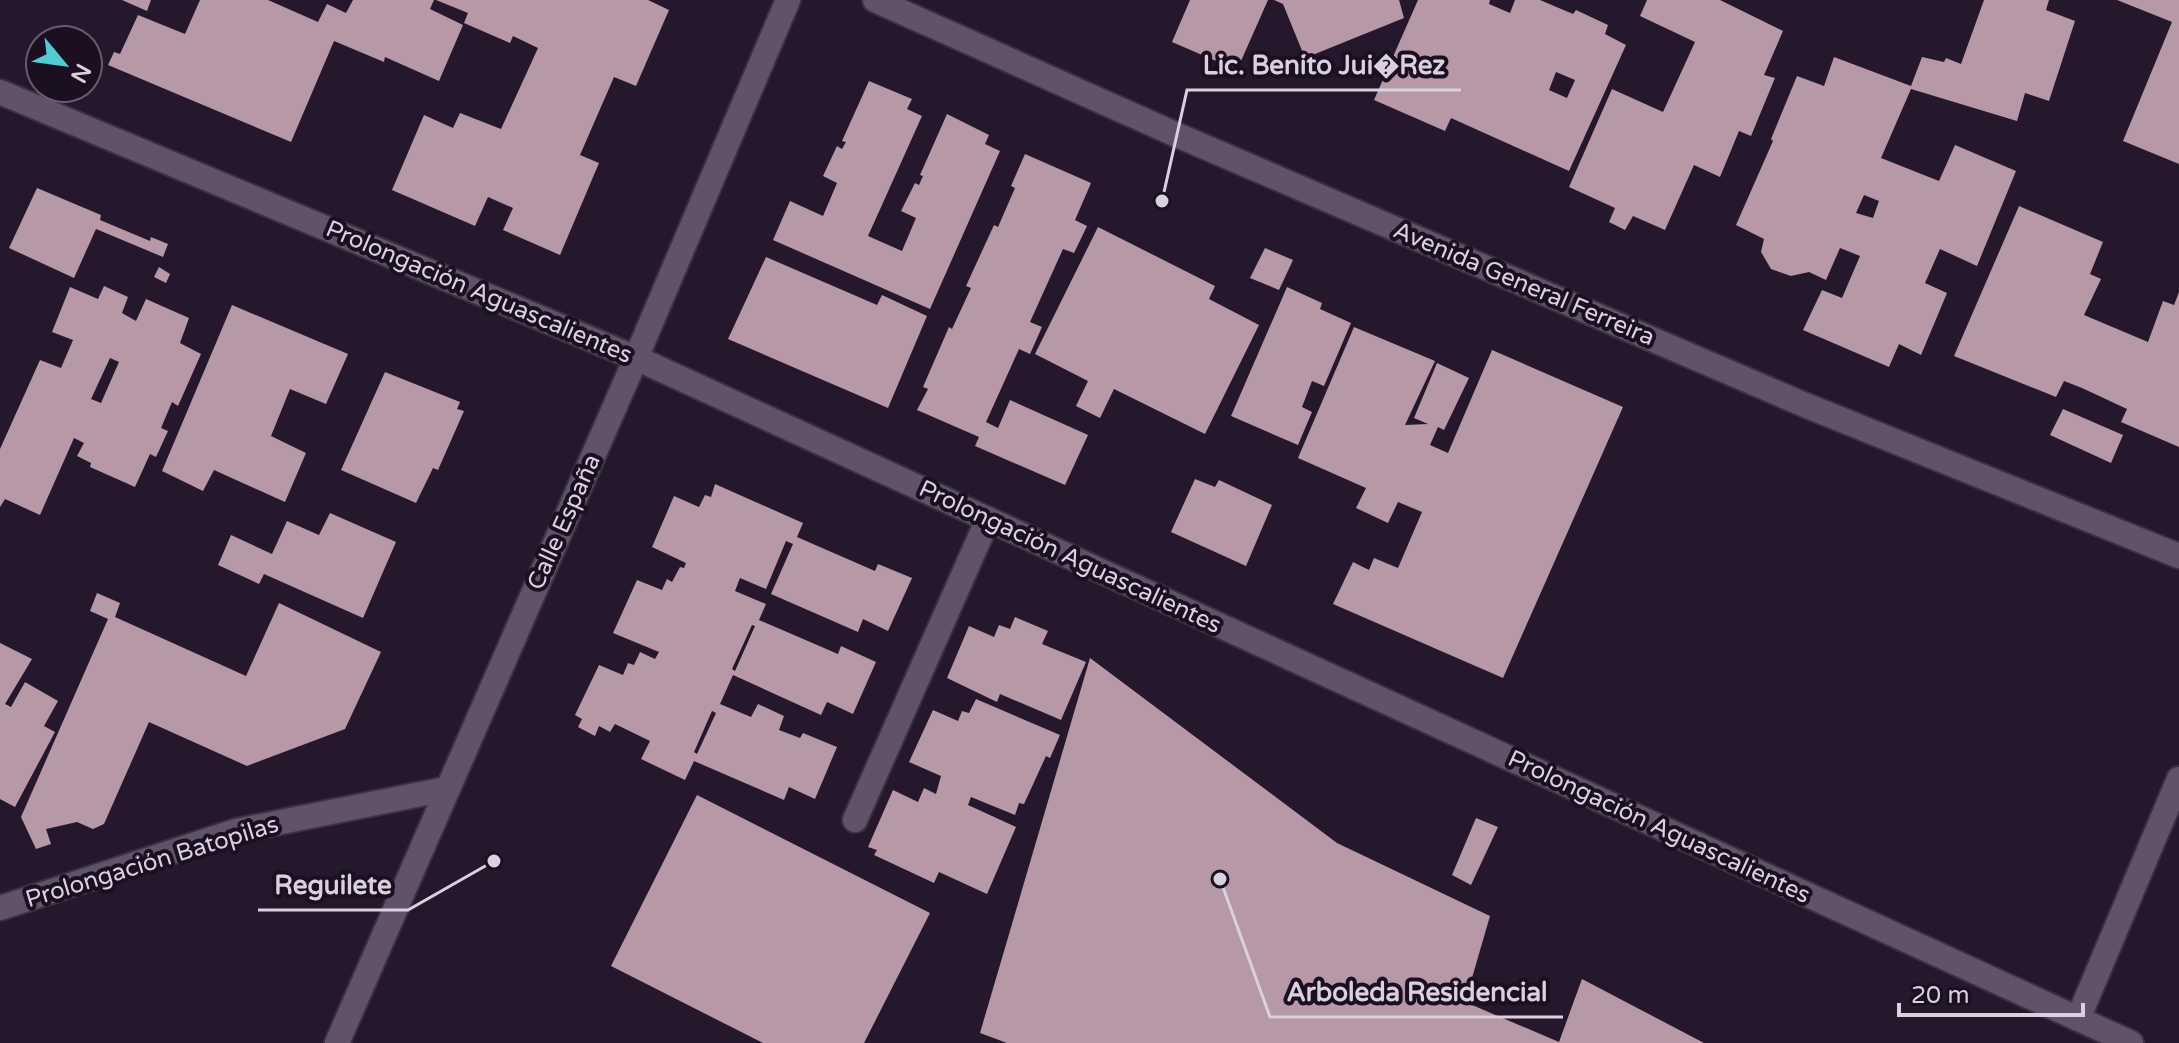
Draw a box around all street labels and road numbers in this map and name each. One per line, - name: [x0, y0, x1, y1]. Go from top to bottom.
- street label: Prolongación Aguascalientes: [321, 214, 637, 370]
- street label: Avenida General Ferreira: [1389, 216, 1659, 352]
- street label: Calle España: [521, 450, 607, 594]
- street label: Prolongación Aguascalientes: [914, 474, 1226, 640]
- street label: Prolongación Aguascalientes: [1503, 744, 1815, 910]
- street label: Prolongación Batopilas: [22, 810, 282, 914]

